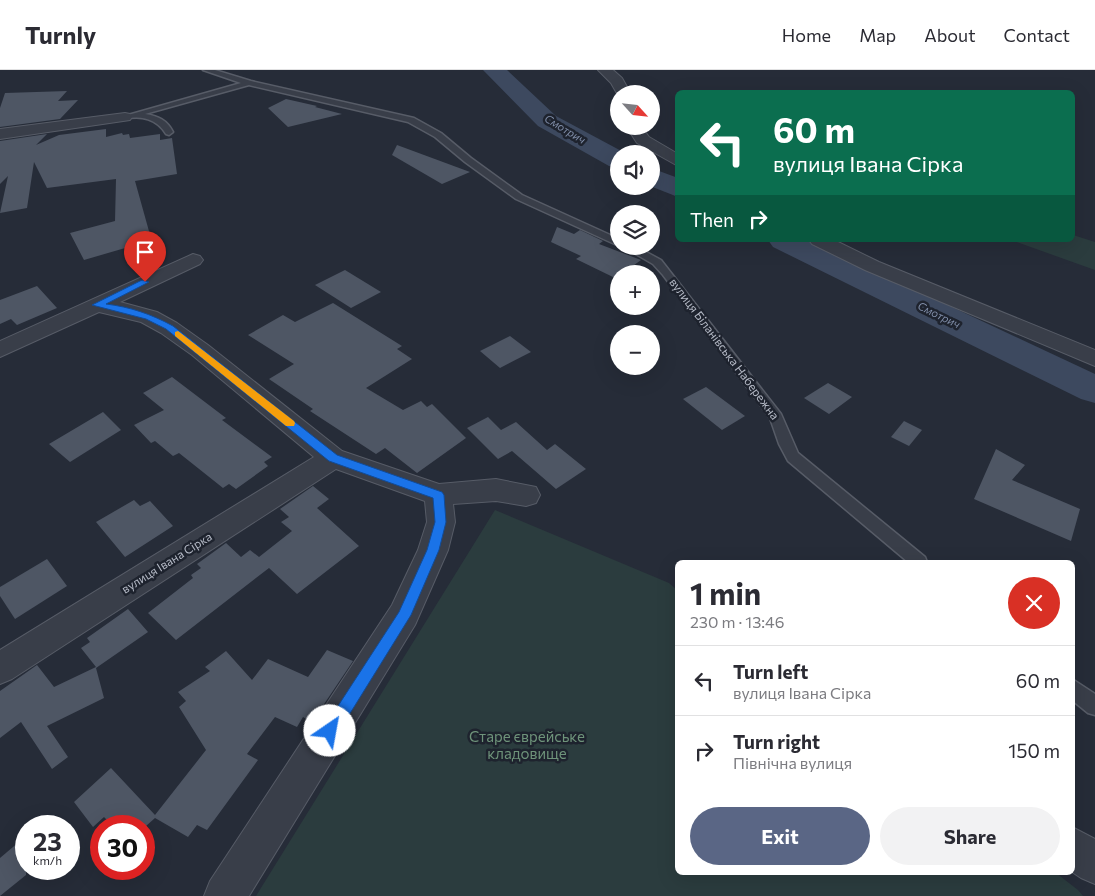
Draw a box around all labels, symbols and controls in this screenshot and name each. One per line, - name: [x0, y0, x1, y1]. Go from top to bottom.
- text: Turnly: [25, 20, 96, 49]
- text: Home: [782, 24, 831, 46]
- text: Map: [859, 24, 896, 46]
- text: About: [924, 24, 976, 46]
- text: Contact: [1004, 24, 1070, 46]
- north arrow: [610, 85, 660, 135]
- map controls: [610, 85, 660, 375]
- text: 60 m: [773, 107, 855, 150]
- icon: left: [690, 110, 755, 175]
- water label: Смотрич: [542, 111, 588, 146]
- button: sound: [610, 145, 660, 195]
- text: вулиця Івана Сірка: [773, 150, 963, 177]
- button: layers: [610, 205, 660, 255]
- icon: right: [744, 205, 772, 233]
- text: Then: [690, 208, 734, 231]
- pin: [124, 231, 166, 282]
- icon: arrive: [131, 238, 159, 266]
- button: +: [610, 265, 660, 315]
- street label: вулиця Біланівська Набережна: [667, 275, 783, 422]
- water label: Смотрич: [916, 299, 963, 330]
- button: −: [610, 325, 660, 375]
- street label: вулиця Івана Сірка: [119, 529, 214, 596]
- text: 1 min: [690, 574, 761, 611]
- button: close: [1008, 577, 1060, 629]
- text: 230 m · 13:46: [690, 612, 784, 631]
- text: Turn left: [733, 660, 808, 683]
- icon: left: [690, 667, 718, 695]
- text: 60 m: [1016, 669, 1060, 692]
- text: вулиця Івана Сірка: [733, 683, 871, 702]
- position arrow: [303, 704, 355, 756]
- park label: Старе єврейське кладовище: [469, 727, 585, 762]
- text: Turn right: [733, 730, 820, 753]
- icon: right: [690, 737, 718, 765]
- text: 150 m: [1008, 739, 1060, 762]
- text: Північна вулиця: [733, 753, 852, 772]
- button: Exit: [690, 807, 870, 865]
- button: Share: [880, 807, 1060, 865]
- speed limit sign: 30: [90, 815, 155, 880]
- text: 23: [33, 826, 62, 856]
- text: km/h: [33, 853, 62, 867]

